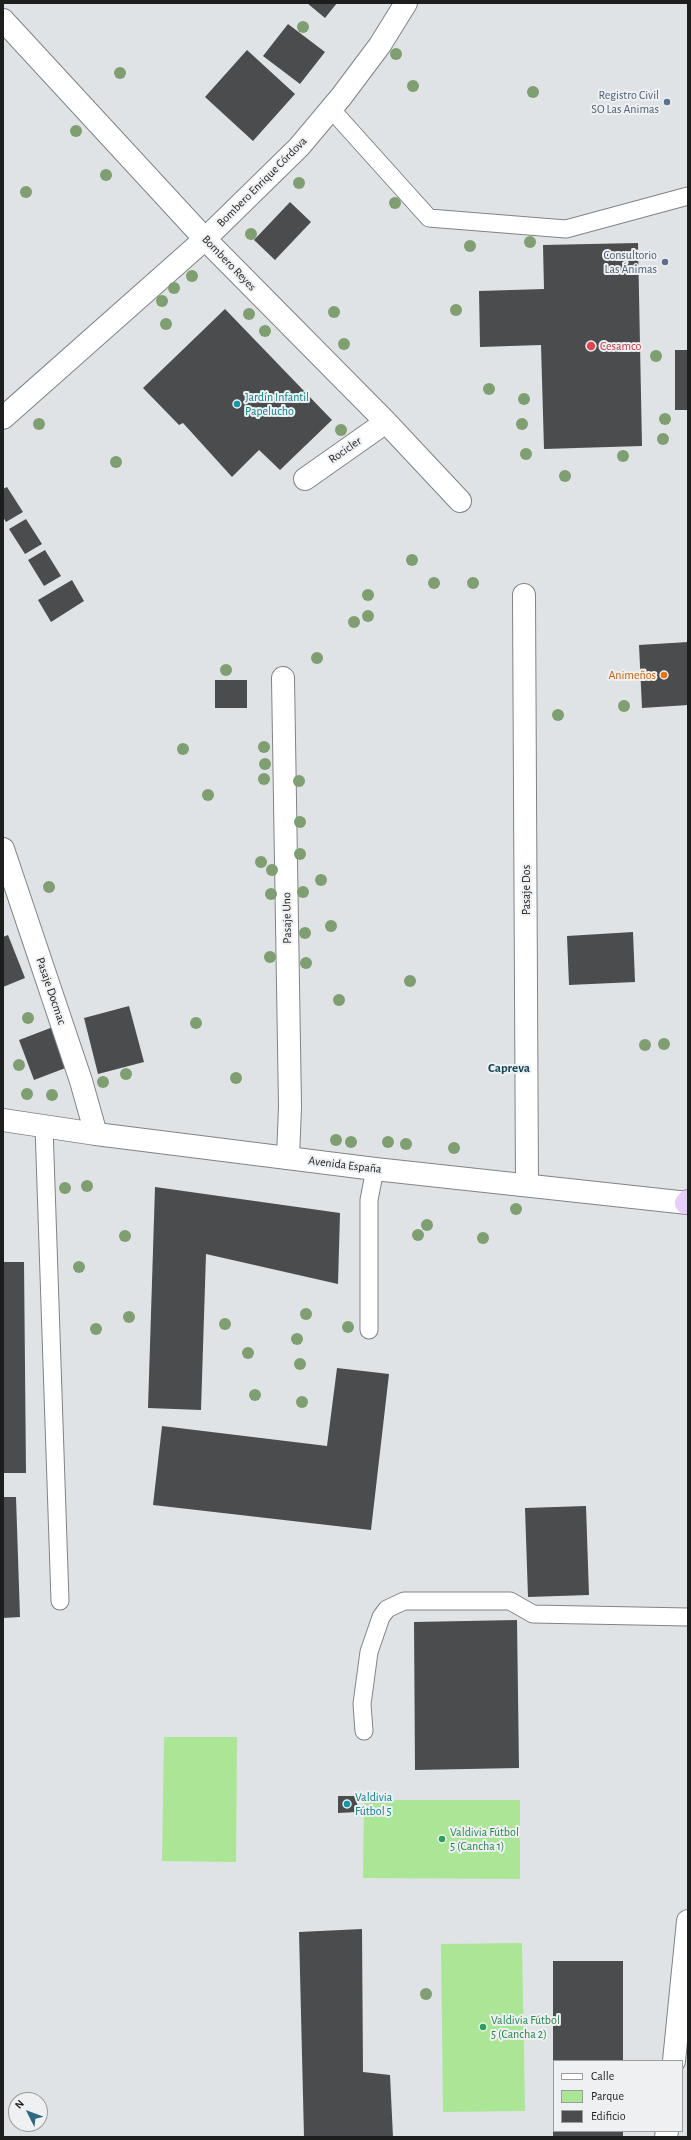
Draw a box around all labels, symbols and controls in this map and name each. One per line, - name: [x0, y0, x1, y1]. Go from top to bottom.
- place label: Registro Civil SO Las Animas: [591, 88, 659, 116]
- marker: Registro Civil SO Las Animas: [662, 97, 672, 107]
- street label: Bombero Enrique Córdova: [214, 134, 310, 230]
- street label: Bombero Reyes: [199, 232, 259, 294]
- place label: Consultorio Las Ánimas: [603, 248, 657, 276]
- marker: Consultorio Las Ánimas: [660, 257, 670, 267]
- place label: Cesamco: [600, 339, 642, 353]
- marker: Cesamco: [585, 340, 597, 352]
- place label: Jardín Infantil Papelucho: [245, 390, 309, 418]
- marker: Jardín Infantil Papelucho: [232, 399, 242, 409]
- street label: Rocicler: [326, 434, 364, 466]
- place label: Animeños: [608, 668, 656, 682]
- marker: Animeños: [659, 670, 669, 680]
- street label: Pasaje Dos: [519, 865, 533, 915]
- street label: Pasaje Uno: [279, 892, 295, 944]
- street label: Pasaje Docmac: [33, 956, 69, 1026]
- district label: Capreva: [488, 1060, 530, 1076]
- street label: Avenida España: [308, 1153, 382, 1177]
- place label: Valdivia Fútbol 5: [355, 1790, 392, 1818]
- marker: Valdivia Fútbol 5: [342, 1799, 352, 1809]
- place label: Valdivia Fútbol 5 (Cancha 1): [450, 1825, 519, 1853]
- marker: Valdivia Fútbol 5 (Cancha 1): [437, 1834, 447, 1844]
- place label: Valdivia Fútbol 5 (Cancha 2): [491, 2013, 560, 2041]
- marker: Valdivia Fútbol 5 (Cancha 2): [478, 2022, 488, 2032]
- legend: [553, 2060, 683, 2132]
- text: Calle: [591, 2070, 614, 2082]
- text: Parque: [591, 2090, 624, 2102]
- north arrow: [8, 2092, 48, 2132]
- text: N: [13, 2098, 26, 2111]
- text: Edificio: [591, 2110, 626, 2122]

